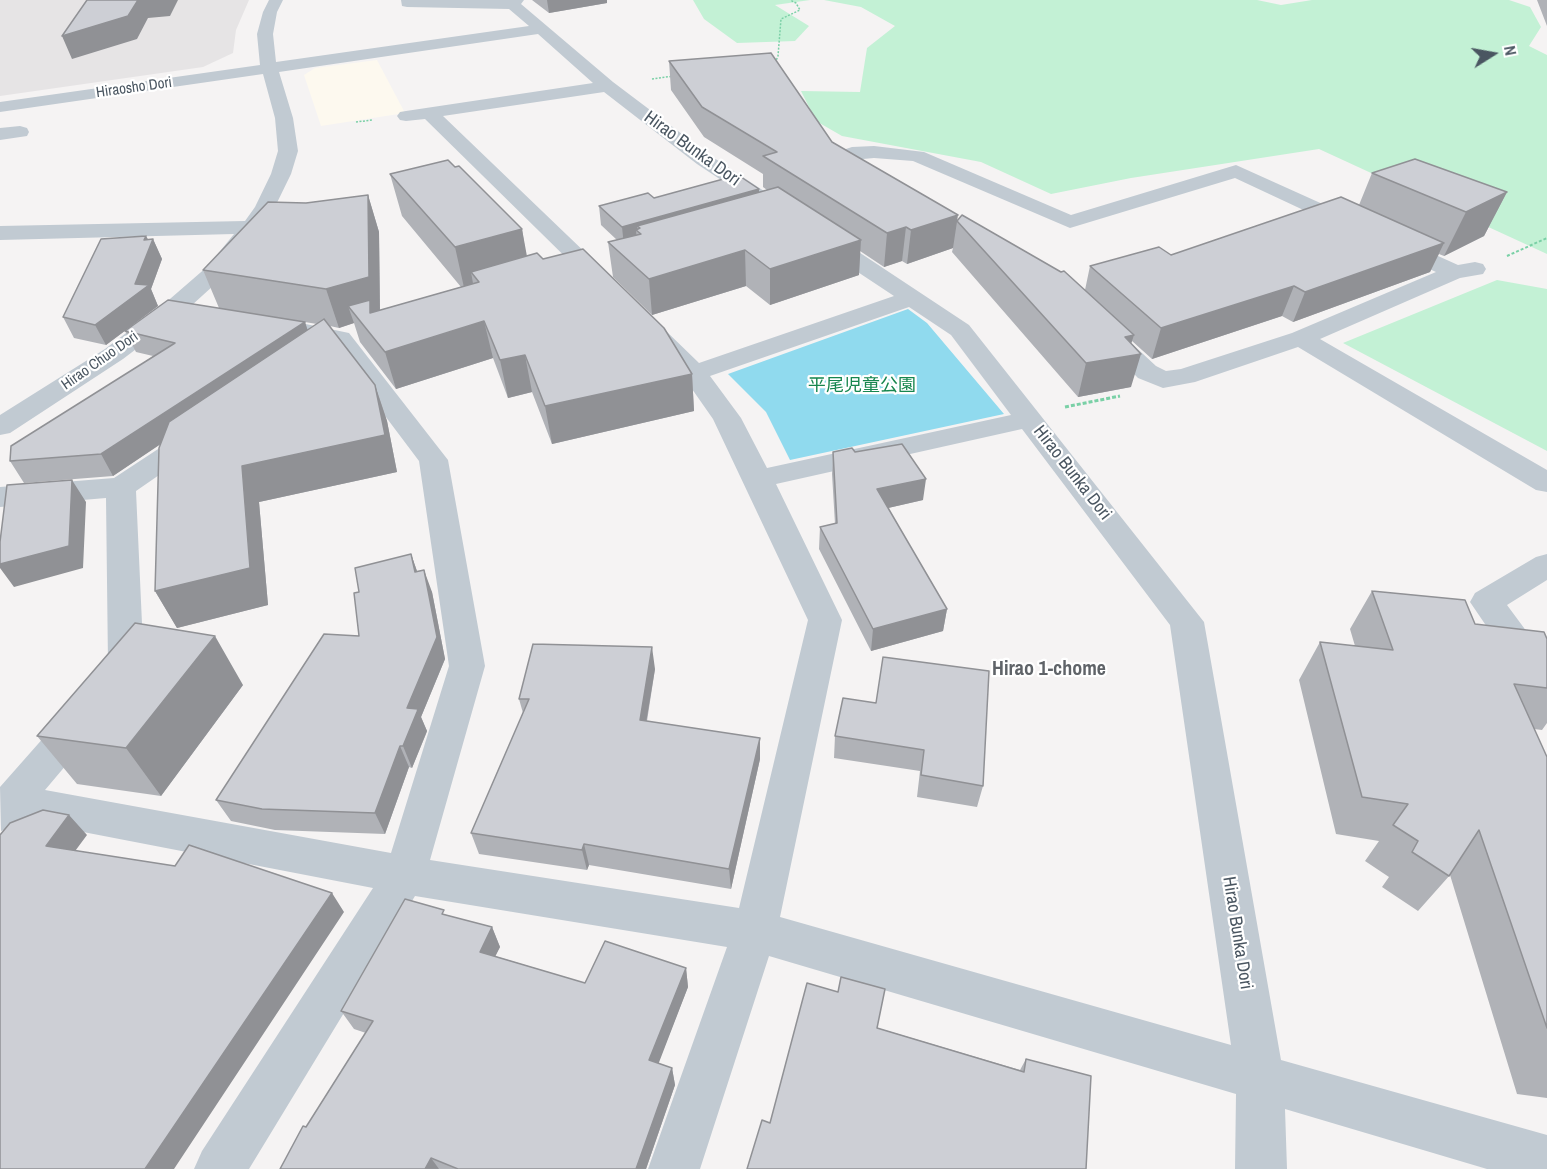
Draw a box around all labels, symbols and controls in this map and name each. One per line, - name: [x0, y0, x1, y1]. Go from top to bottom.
- north arrow: [1463, 24, 1523, 84]
- text: N: [1499, 44, 1522, 57]
- street label: Hiraosho Dori: [95, 74, 173, 102]
- street label: Hirao Bunka Dori: [640, 107, 744, 191]
- street label: Hirao Chuo Dori: [58, 328, 142, 394]
- park label: 平尾児童公園: [808, 375, 916, 397]
- street label: Hirao Bunka Dori: [1028, 421, 1116, 525]
- district label: Hirao 1-chome: [992, 658, 1106, 682]
- street label: Hirao Bunka Dori: [1217, 875, 1257, 991]

